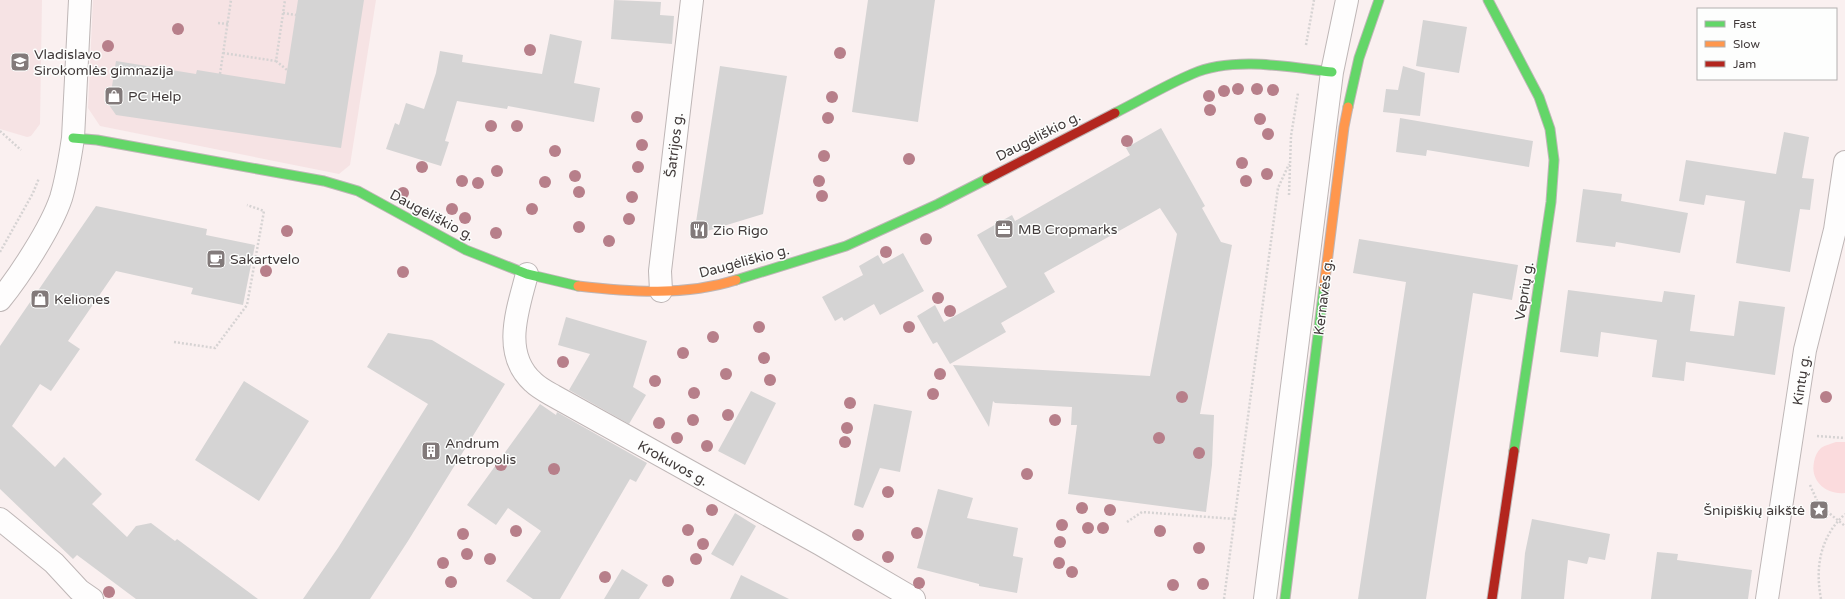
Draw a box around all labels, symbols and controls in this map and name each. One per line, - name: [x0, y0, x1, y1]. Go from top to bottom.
- legend: [1697, 8, 1837, 80]
- text: Fast: [1733, 17, 1757, 31]
- text: Slow: [1733, 37, 1760, 51]
- place label: Vladislavo Sirokomlės gimnazija: [34, 46, 174, 79]
- school or university icon: Vladislavo Sirokomlės gimnazija: [9, 51, 31, 73]
- text: Jam: [1733, 57, 1756, 71]
- shop icon: PC Help: [103, 85, 125, 107]
- place label: PC Help: [128, 88, 182, 105]
- street label: Daugėliškio g.: [993, 108, 1083, 165]
- street label: Šatrijos g.: [662, 112, 687, 179]
- street label: Daugėliškio g.: [387, 186, 477, 245]
- office icon: MB Cropmarks: [993, 218, 1015, 240]
- restaurant icon: Zio Rigo: [688, 219, 710, 241]
- place label: MB Cropmarks: [1018, 221, 1118, 238]
- place label: Zio Rigo: [713, 222, 768, 239]
- street label: Daugėliškio g.: [697, 241, 791, 282]
- cafe icon: Sakartvelo: [205, 248, 227, 270]
- place label: Sakartvelo: [230, 251, 300, 268]
- street label: Kernavės g.: [1310, 258, 1337, 336]
- street label: Veprių g.: [1511, 261, 1538, 322]
- shop icon: Keliones: [29, 288, 51, 310]
- place label: Keliones: [54, 291, 110, 308]
- street label: Kintų g.: [1789, 353, 1814, 407]
- place label: Andrum Metropolis: [445, 435, 517, 468]
- street label: Krokuvos g.: [635, 437, 711, 490]
- building icon: Andrum Metropolis: [420, 440, 442, 462]
- place icon: Šnipiškių aikštė: [1808, 499, 1830, 521]
- place label: Šnipiškių aikštė: [1703, 502, 1805, 519]

